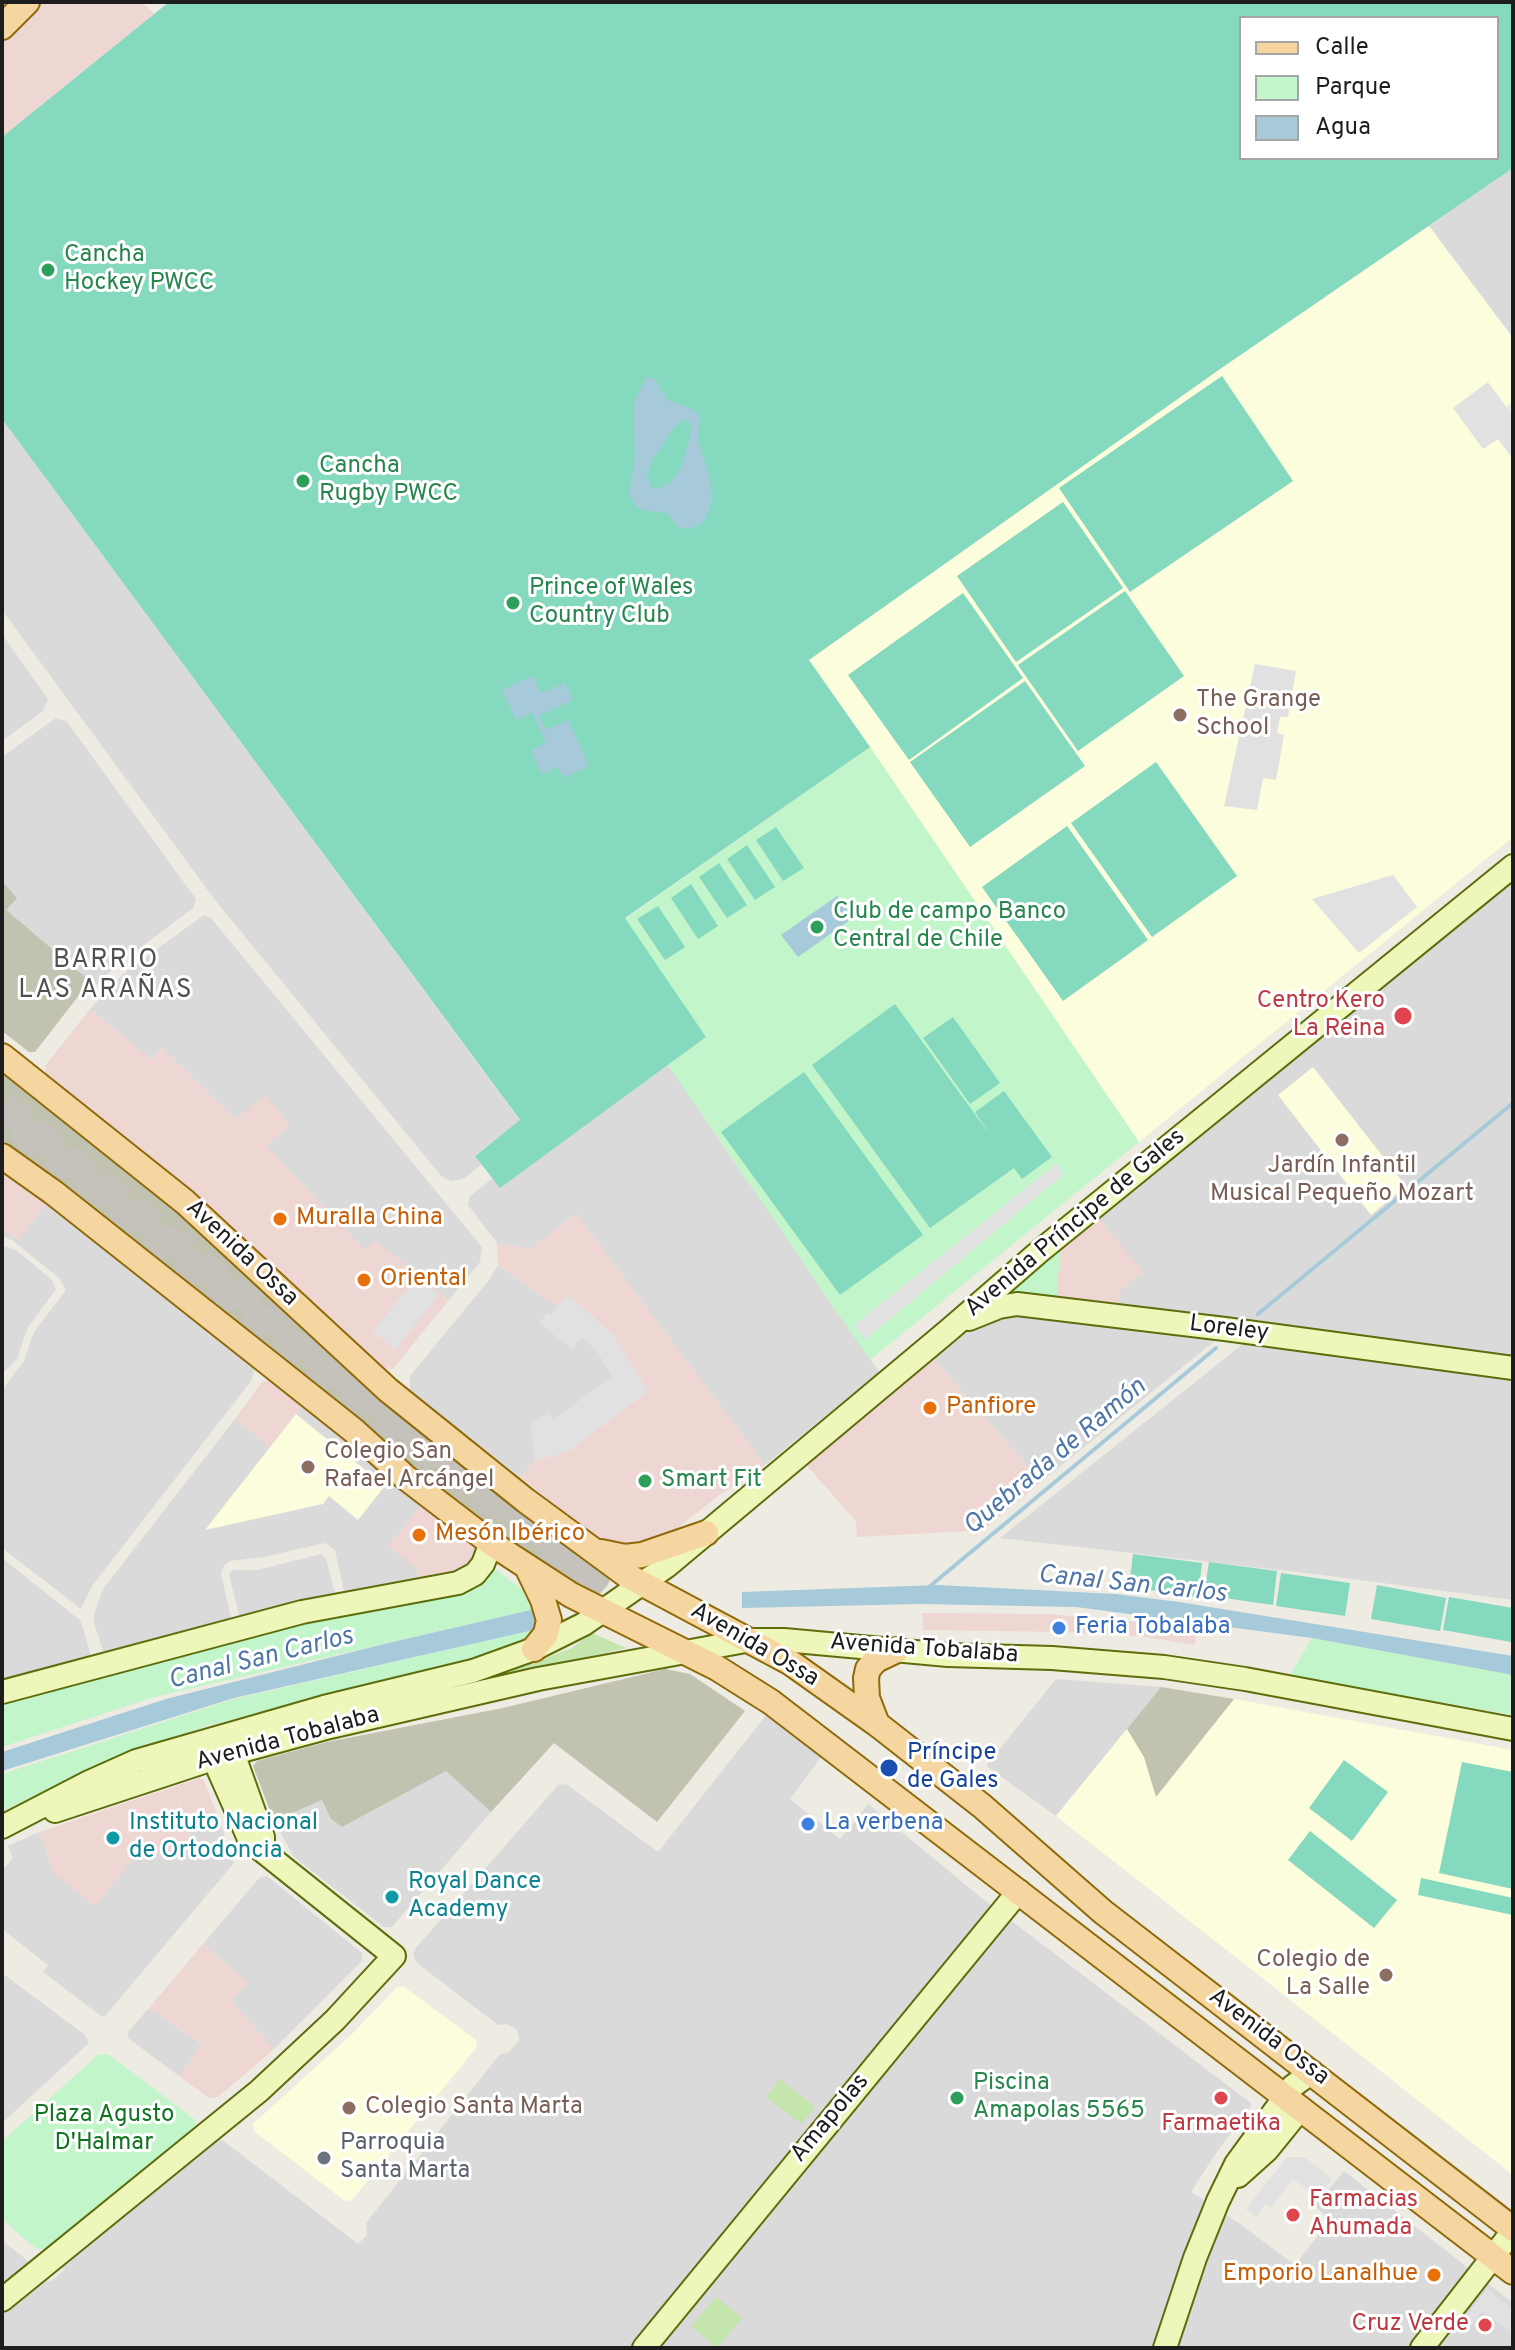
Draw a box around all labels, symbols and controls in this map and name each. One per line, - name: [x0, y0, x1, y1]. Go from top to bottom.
- legend: [1239, 16, 1499, 160]
- text: Calle: [1315, 33, 1369, 63]
- text: Parque: [1315, 73, 1391, 103]
- text: Agua: [1315, 113, 1371, 143]
- place label: Cancha Hockey PWCC: [64, 242, 214, 298]
- marker: Cancha Hockey PWCC: [39, 261, 57, 279]
- place label: Cancha Rugby PWCC: [319, 453, 458, 509]
- marker: Cancha Rugby PWCC: [294, 472, 312, 490]
- place label: Prince of Wales Country Club: [529, 575, 693, 631]
- marker: Prince of Wales Country Club: [504, 594, 522, 612]
- place label: The Grange School: [1196, 687, 1321, 743]
- marker: The Grange School: [1171, 706, 1189, 724]
- place label: Club de campo Banco Central de Chile: [833, 899, 1066, 955]
- marker: Club de campo Banco Central de Chile: [808, 918, 826, 936]
- district label: BARRIO LAS ARAÑAS: [18, 946, 194, 1008]
- place label: Centro Kero La Reina: [1257, 988, 1385, 1044]
- marker: Centro Kero La Reina: [1392, 1005, 1414, 1027]
- street label: Avenida Príncipe de Gales: [960, 1124, 1192, 1324]
- marker: Jardín Infantil Musical Pequeño Mozart: [1333, 1131, 1351, 1149]
- place label: Jardín Infantil Musical Pequeño Mozart: [1210, 1153, 1474, 1209]
- street label: Avenida Ossa: [179, 1195, 303, 1313]
- place label: Muralla China: [296, 1205, 443, 1233]
- marker: Muralla China: [271, 1210, 289, 1228]
- place label: Oriental: [380, 1266, 467, 1294]
- marker: Oriental: [355, 1271, 373, 1289]
- street label: Loreley: [1188, 1311, 1270, 1349]
- water label: Quebrada de Ramón: [959, 1373, 1153, 1543]
- place label: Panfiore: [946, 1394, 1036, 1422]
- marker: Panfiore: [921, 1399, 939, 1417]
- place label: Colegio San Rafael Arcángel: [324, 1439, 494, 1495]
- marker: Colegio San Rafael Arcángel: [299, 1458, 317, 1476]
- place label: Smart Fit: [661, 1467, 762, 1495]
- marker: Smart Fit: [636, 1472, 654, 1490]
- place label: Mesón Ibérico: [435, 1521, 585, 1549]
- marker: Mesón Ibérico: [410, 1526, 428, 1544]
- water label: Canal San Carlos: [1036, 1561, 1228, 1611]
- street label: Avenida Ossa: [685, 1598, 823, 1694]
- place label: Feria Tobalaba: [1075, 1614, 1230, 1642]
- marker: Feria Tobalaba: [1050, 1619, 1068, 1637]
- water label: Canal San Carlos: [165, 1622, 357, 1698]
- street label: Avenida Tobalaba: [829, 1629, 1019, 1671]
- street label: Avenida Tobalaba: [193, 1702, 383, 1778]
- place label: Príncipe de Gales: [907, 1740, 998, 1796]
- marker: Príncipe de Gales: [878, 1757, 900, 1779]
- place label: Instituto Nacional de Ortodoncia: [129, 1810, 318, 1866]
- place label: La verbena: [824, 1810, 943, 1838]
- marker: La verbena: [799, 1815, 817, 1833]
- marker: Instituto Nacional de Ortodoncia: [104, 1829, 122, 1847]
- place label: Royal Dance Academy: [408, 1869, 541, 1925]
- marker: Royal Dance Academy: [383, 1888, 401, 1906]
- place label: Colegio de La Salle: [1256, 1947, 1370, 2003]
- marker: Colegio de La Salle: [1377, 1966, 1395, 1984]
- street label: Avenida Ossa: [1202, 1983, 1334, 2093]
- street label: Amapolas: [786, 2069, 876, 2169]
- place label: Piscina Amapolas 5565: [973, 2070, 1145, 2126]
- marker: Piscina Amapolas 5565: [948, 2089, 966, 2107]
- marker: Farmaetika: [1212, 2089, 1230, 2107]
- place label: Colegio Santa Marta: [365, 2094, 583, 2122]
- marker: Colegio Santa Marta: [340, 2099, 358, 2117]
- park label: Plaza Agusto D'Halmar: [34, 2102, 174, 2158]
- place label: Farmaetika: [1161, 2111, 1281, 2139]
- place label: Parroquia Santa Marta: [340, 2130, 470, 2186]
- marker: Parroquia Santa Marta: [315, 2149, 333, 2167]
- place label: Farmacias Ahumada: [1309, 2187, 1418, 2243]
- marker: Farmacias Ahumada: [1284, 2206, 1302, 2224]
- place label: Emporio Lanalhue: [1223, 2261, 1418, 2289]
- marker: Emporio Lanalhue: [1425, 2266, 1443, 2284]
- place label: Cruz Verde: [1351, 2311, 1469, 2339]
- marker: Cruz Verde: [1476, 2316, 1494, 2334]

